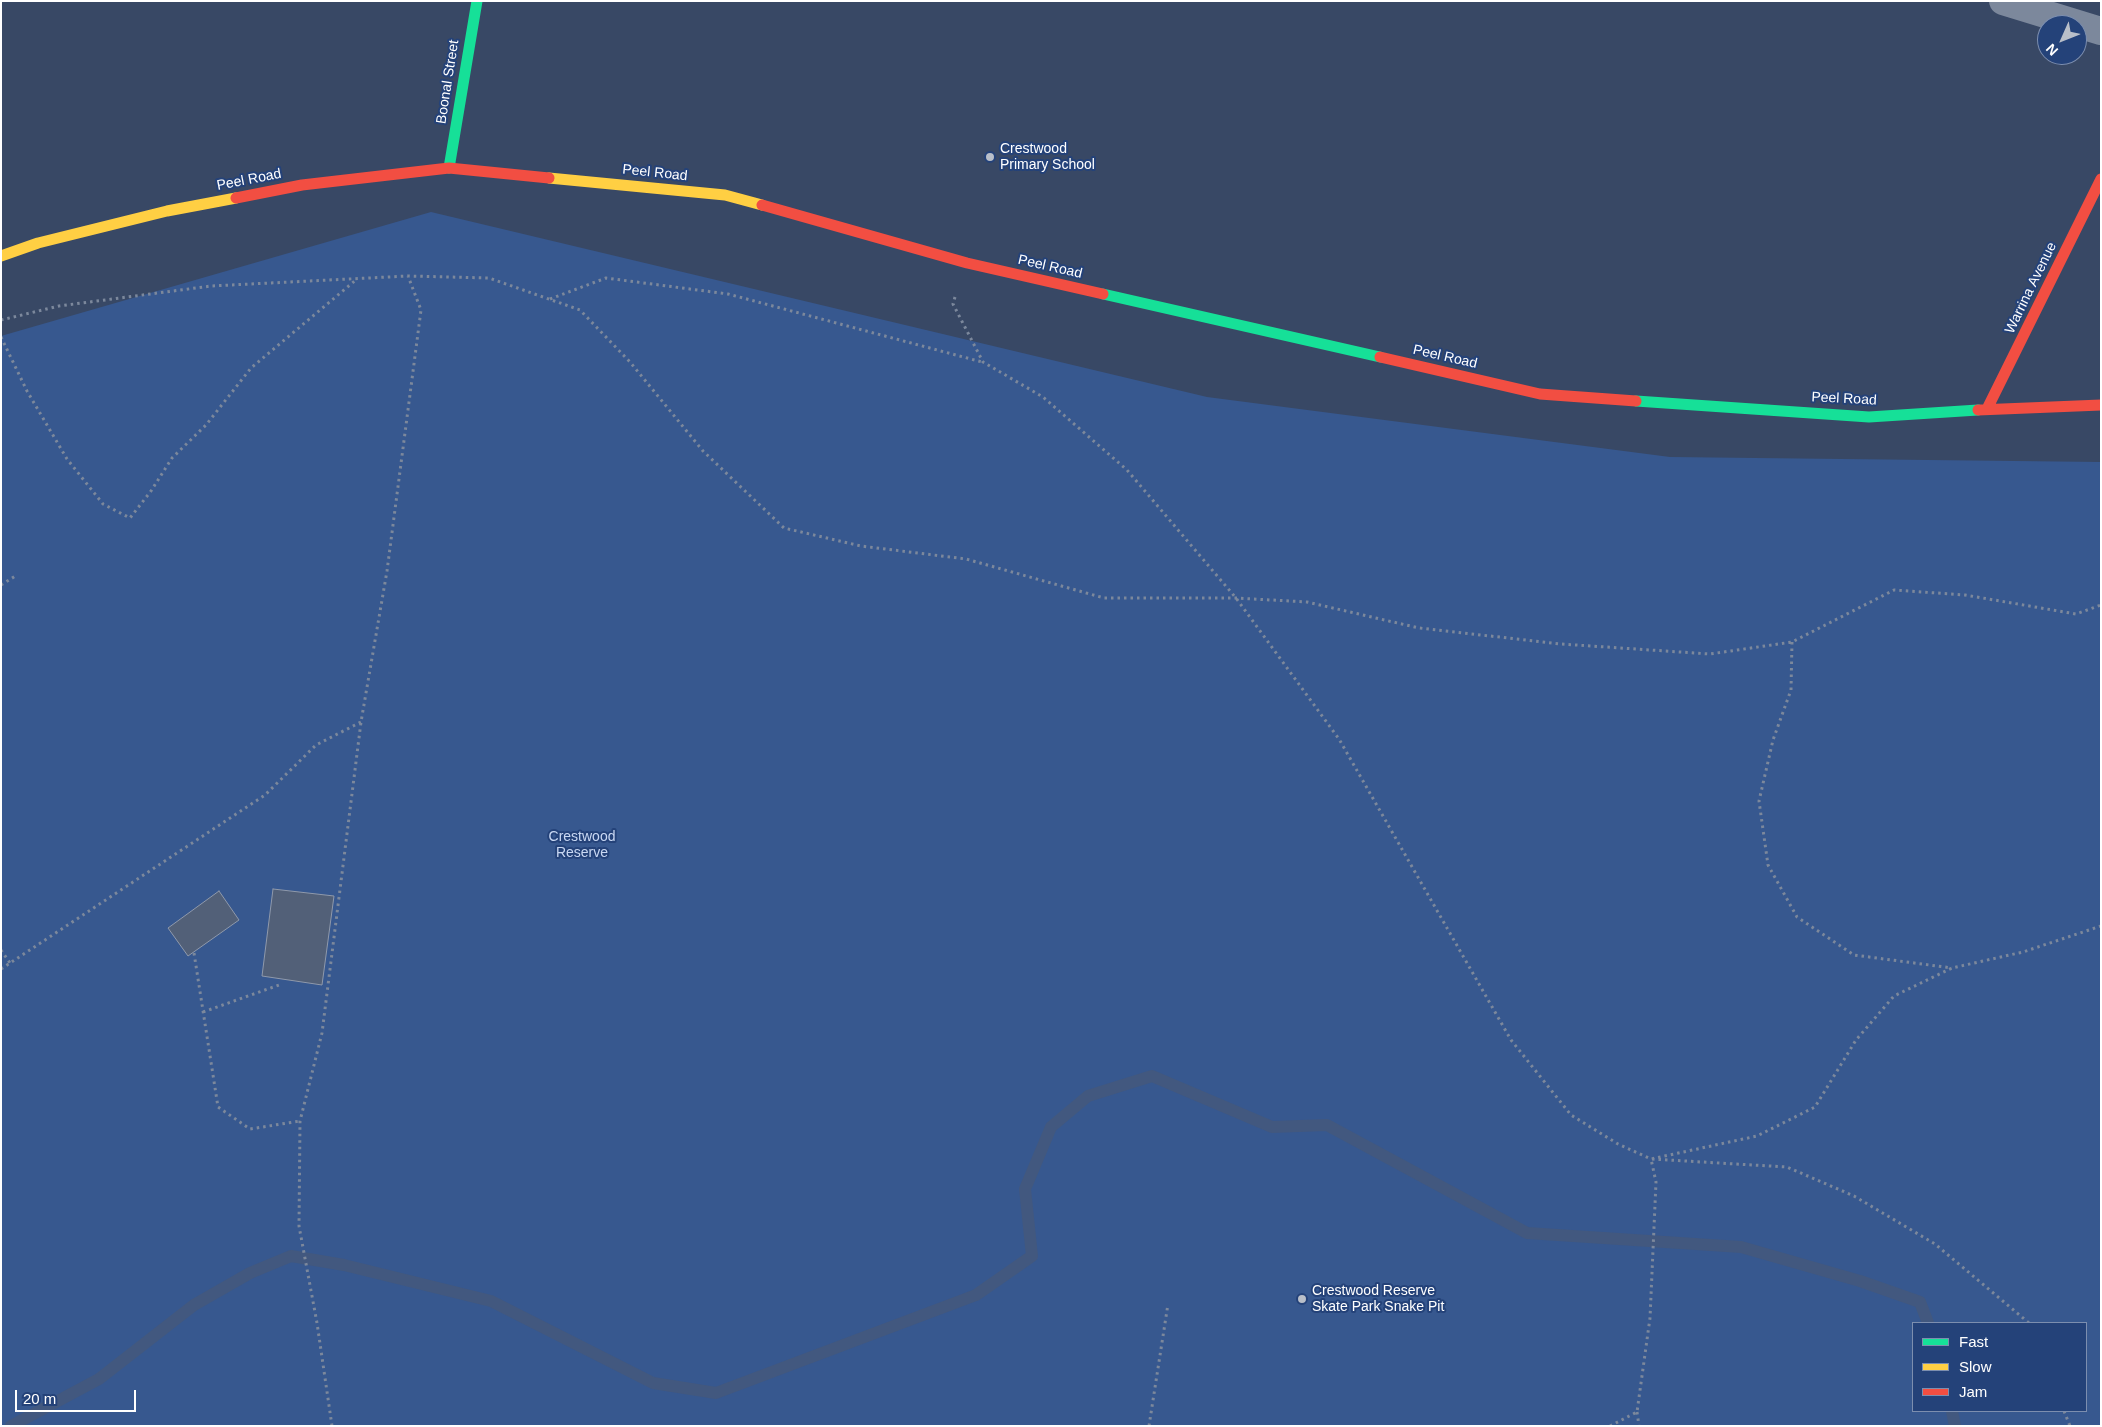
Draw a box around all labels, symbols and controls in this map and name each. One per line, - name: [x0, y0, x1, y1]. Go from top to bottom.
- north arrow: [2037, 15, 2087, 65]
- street label: Boonal Street: [433, 39, 463, 125]
- text: N: [2043, 41, 2061, 59]
- place label: Crestwood Primary School: [1000, 141, 1095, 174]
- marker: Crestwood Primary School: [984, 151, 996, 163]
- street label: Peel Road: [622, 161, 688, 185]
- street label: Peel Road: [215, 166, 283, 194]
- street label: Warrina Avenue: [2002, 240, 2060, 336]
- street label: Peel Road: [1016, 251, 1084, 283]
- street label: Peel Road: [1411, 341, 1479, 373]
- street label: Peel Road: [1811, 389, 1877, 409]
- park label: Crestwood Reserve: [549, 829, 615, 862]
- place label: Crestwood Reserve Skate Park Snake Pit: [1312, 1283, 1444, 1315]
- marker: Crestwood Reserve Skate Park Snake Pit: [1296, 1293, 1308, 1305]
- legend: [1912, 1322, 2087, 1412]
- text: Fast: [1959, 1333, 1988, 1350]
- text: Slow: [1959, 1358, 1992, 1375]
- scale bar: [18, 1380, 139, 1412]
- text: Jam: [1959, 1383, 1987, 1400]
- text: 20 m: [23, 1390, 56, 1407]

